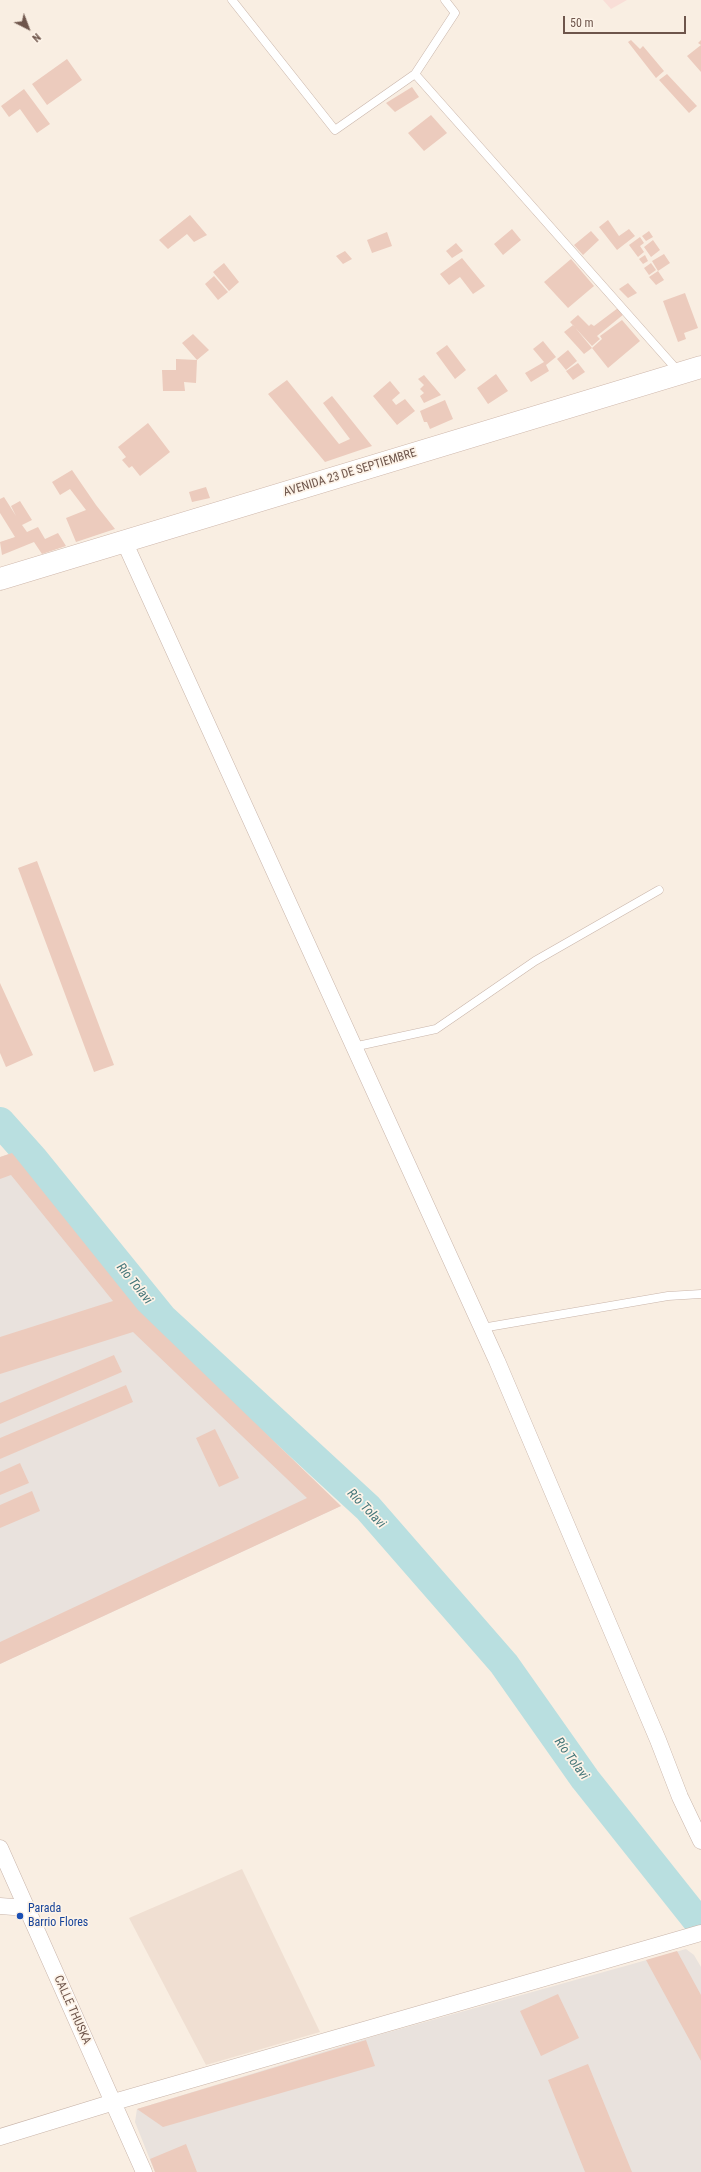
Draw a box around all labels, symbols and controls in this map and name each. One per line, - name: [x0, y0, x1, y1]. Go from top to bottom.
- north arrow: [8, 8, 48, 48]
- scale bar: [565, 8, 688, 34]
- text: 50 m: [570, 16, 594, 30]
- text: N: [30, 30, 43, 44]
- street label: AVENIDA 23 DE SEPTIEMBRE: [282, 446, 418, 500]
- water label: Río Tolavi: [113, 1260, 155, 1308]
- water label: Río Tolavi: [344, 1486, 388, 1532]
- water label: Río Tolavi: [550, 1735, 592, 1783]
- place label: Parada Barrio Flores: [28, 1902, 88, 1930]
- marker: Parada Barrio Flores: [15, 1911, 25, 1921]
- street label: CALLE THUSKA: [50, 1973, 94, 2047]

